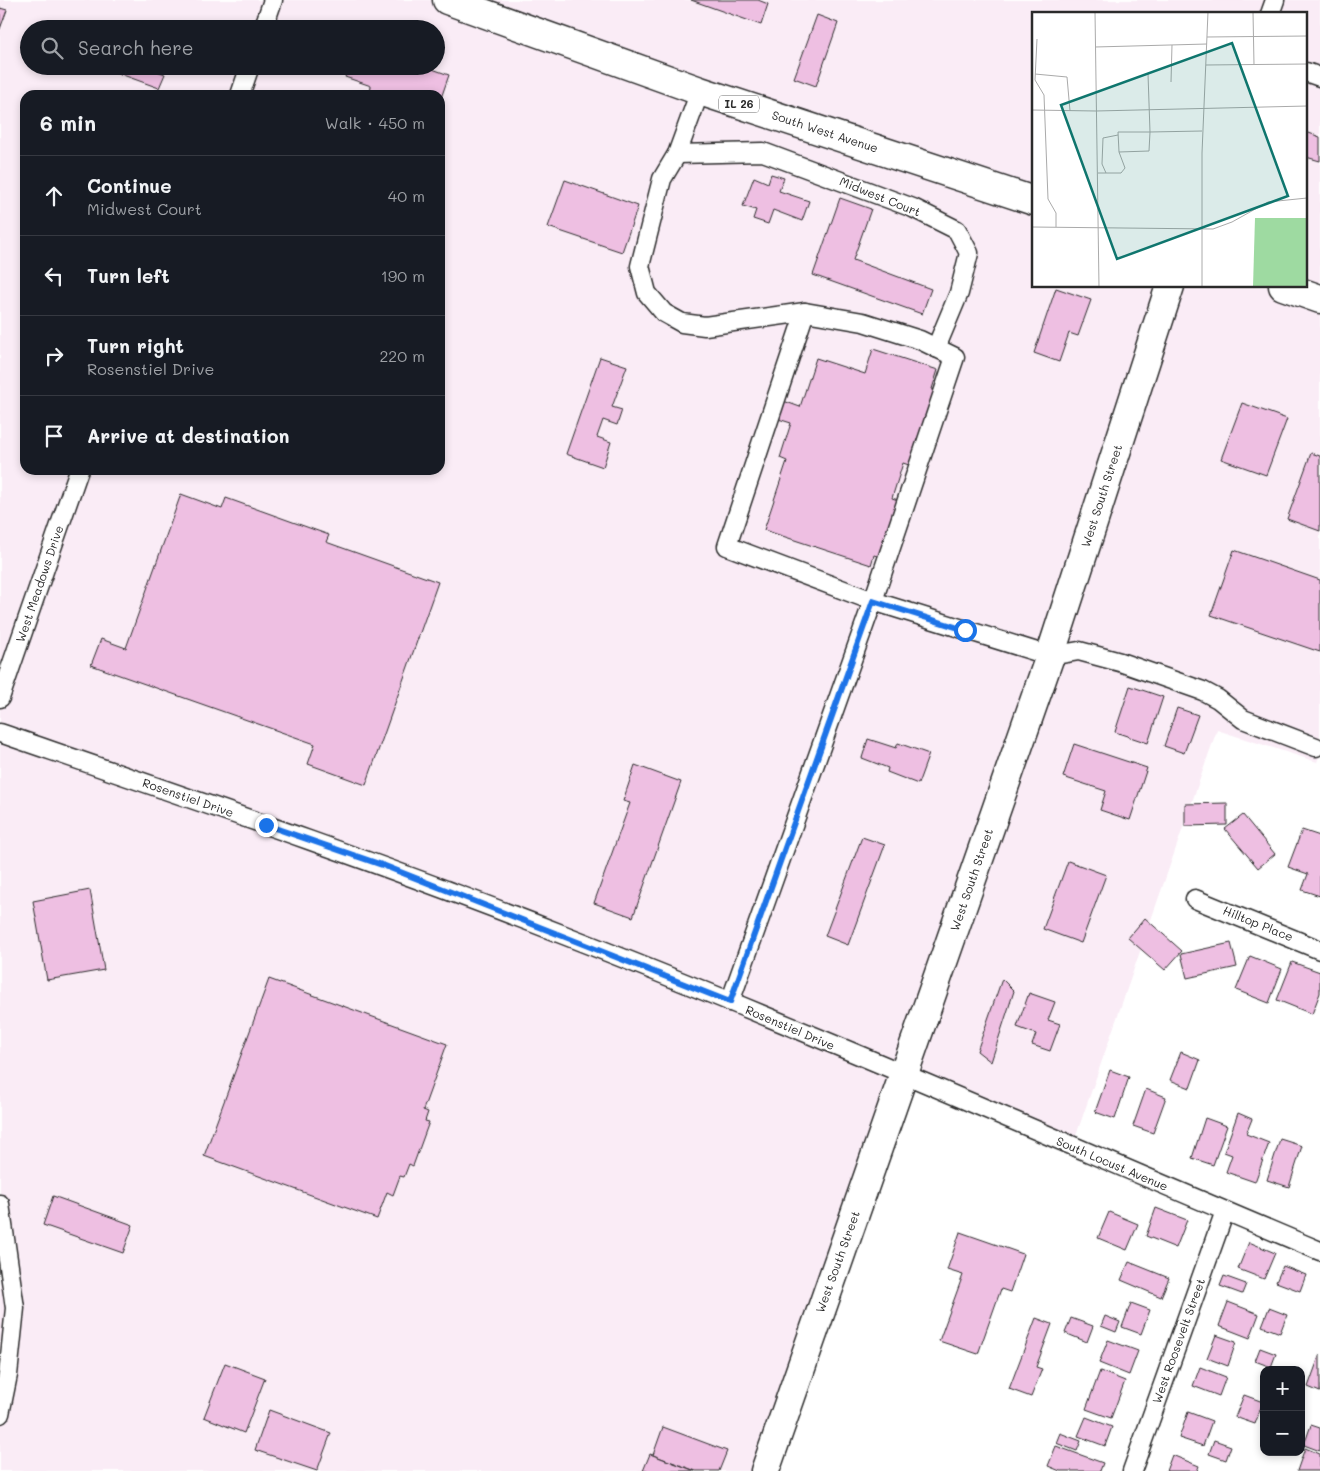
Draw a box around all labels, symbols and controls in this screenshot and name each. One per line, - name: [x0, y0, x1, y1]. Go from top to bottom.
- inset map: [1032, 12, 1308, 288]
- search box: [20, 20, 445, 75]
- icon: search: [38, 34, 66, 62]
- text: Search here: [78, 35, 194, 60]
- road number: IL 26: [719, 96, 759, 112]
- street label: South West Avenue: [770, 106, 880, 156]
- text: 6 min: [40, 109, 96, 136]
- text: Walk · 450 m: [325, 112, 425, 133]
- text: Continue: [87, 173, 172, 198]
- street label: Midwest Court: [837, 173, 923, 220]
- icon: ahead: [40, 182, 68, 210]
- text: 40 m: [388, 185, 425, 206]
- text: Midwest Court: [87, 198, 202, 219]
- icon: left: [40, 262, 68, 290]
- text: Turn left: [87, 263, 170, 288]
- text: 190 m: [381, 265, 425, 286]
- text: Turn right: [87, 333, 184, 358]
- icon: right: [40, 342, 68, 370]
- text: 220 m: [379, 345, 425, 366]
- text: Rosenstiel Drive: [87, 358, 214, 379]
- icon: arrive: [40, 422, 68, 450]
- text: Arrive at destination: [87, 423, 290, 448]
- street label: West South Street: [1077, 442, 1125, 549]
- street label: West Meadows Drive: [11, 523, 67, 644]
- route start: [954, 619, 977, 642]
- street label: Rosenstiel Drive: [141, 774, 236, 820]
- route end: [255, 814, 278, 837]
- street label: West South Street: [946, 826, 996, 933]
- street label: Hilltop Place: [1221, 902, 1296, 944]
- street label: Rosenstiel Drive: [743, 1001, 837, 1053]
- street label: South Locust Avenue: [1054, 1132, 1171, 1194]
- street label: West South Street: [811, 1208, 863, 1315]
- street label: West Roosevelt Street: [1148, 1276, 1208, 1406]
- map controls: [1260, 1366, 1305, 1456]
- button: +: [1260, 1366, 1305, 1411]
- button: −: [1260, 1411, 1305, 1456]

